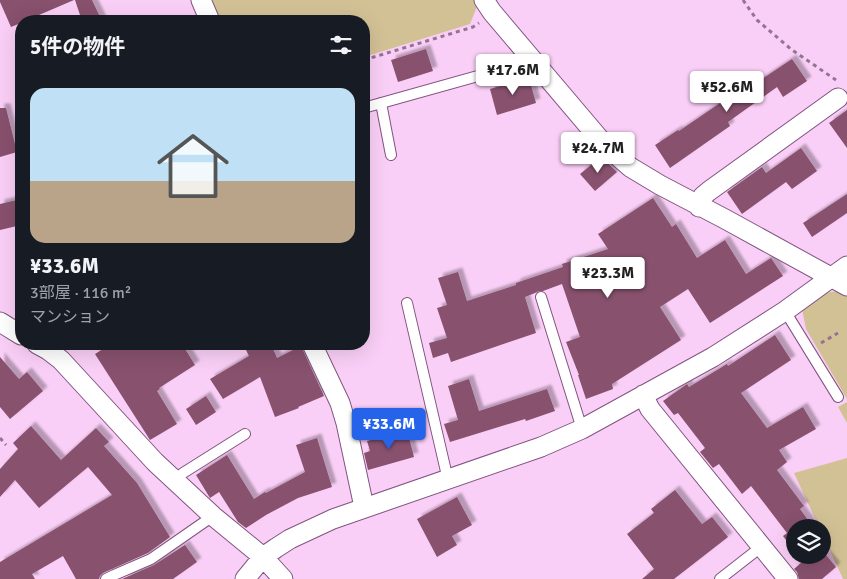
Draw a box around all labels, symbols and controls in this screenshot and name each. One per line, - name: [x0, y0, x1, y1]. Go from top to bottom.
- icon: filters: [327, 31, 355, 59]
- text: 5件の物件: [30, 34, 125, 60]
- pin: ¥17.6M: [472, 54, 554, 96]
- text: ¥17.6M: [487, 60, 539, 80]
- pin: ¥52.6M: [686, 70, 768, 113]
- text: ¥52.6M: [701, 77, 753, 97]
- icon: home: [148, 121, 238, 211]
- pin: ¥24.7M: [557, 132, 639, 174]
- text: ¥24.7M: [572, 138, 624, 158]
- text: ¥33.6M: [30, 253, 99, 279]
- pin: ¥23.3M: [567, 256, 649, 299]
- text: ¥23.3M: [582, 263, 634, 283]
- text: 3部屋 · 116 m²: [30, 283, 131, 303]
- text: マンション: [30, 307, 110, 327]
- pin: ¥33.6M: [348, 408, 430, 450]
- text: ¥33.6M: [363, 414, 415, 434]
- map controls: [786, 519, 831, 564]
- button: layers: [786, 519, 831, 564]

